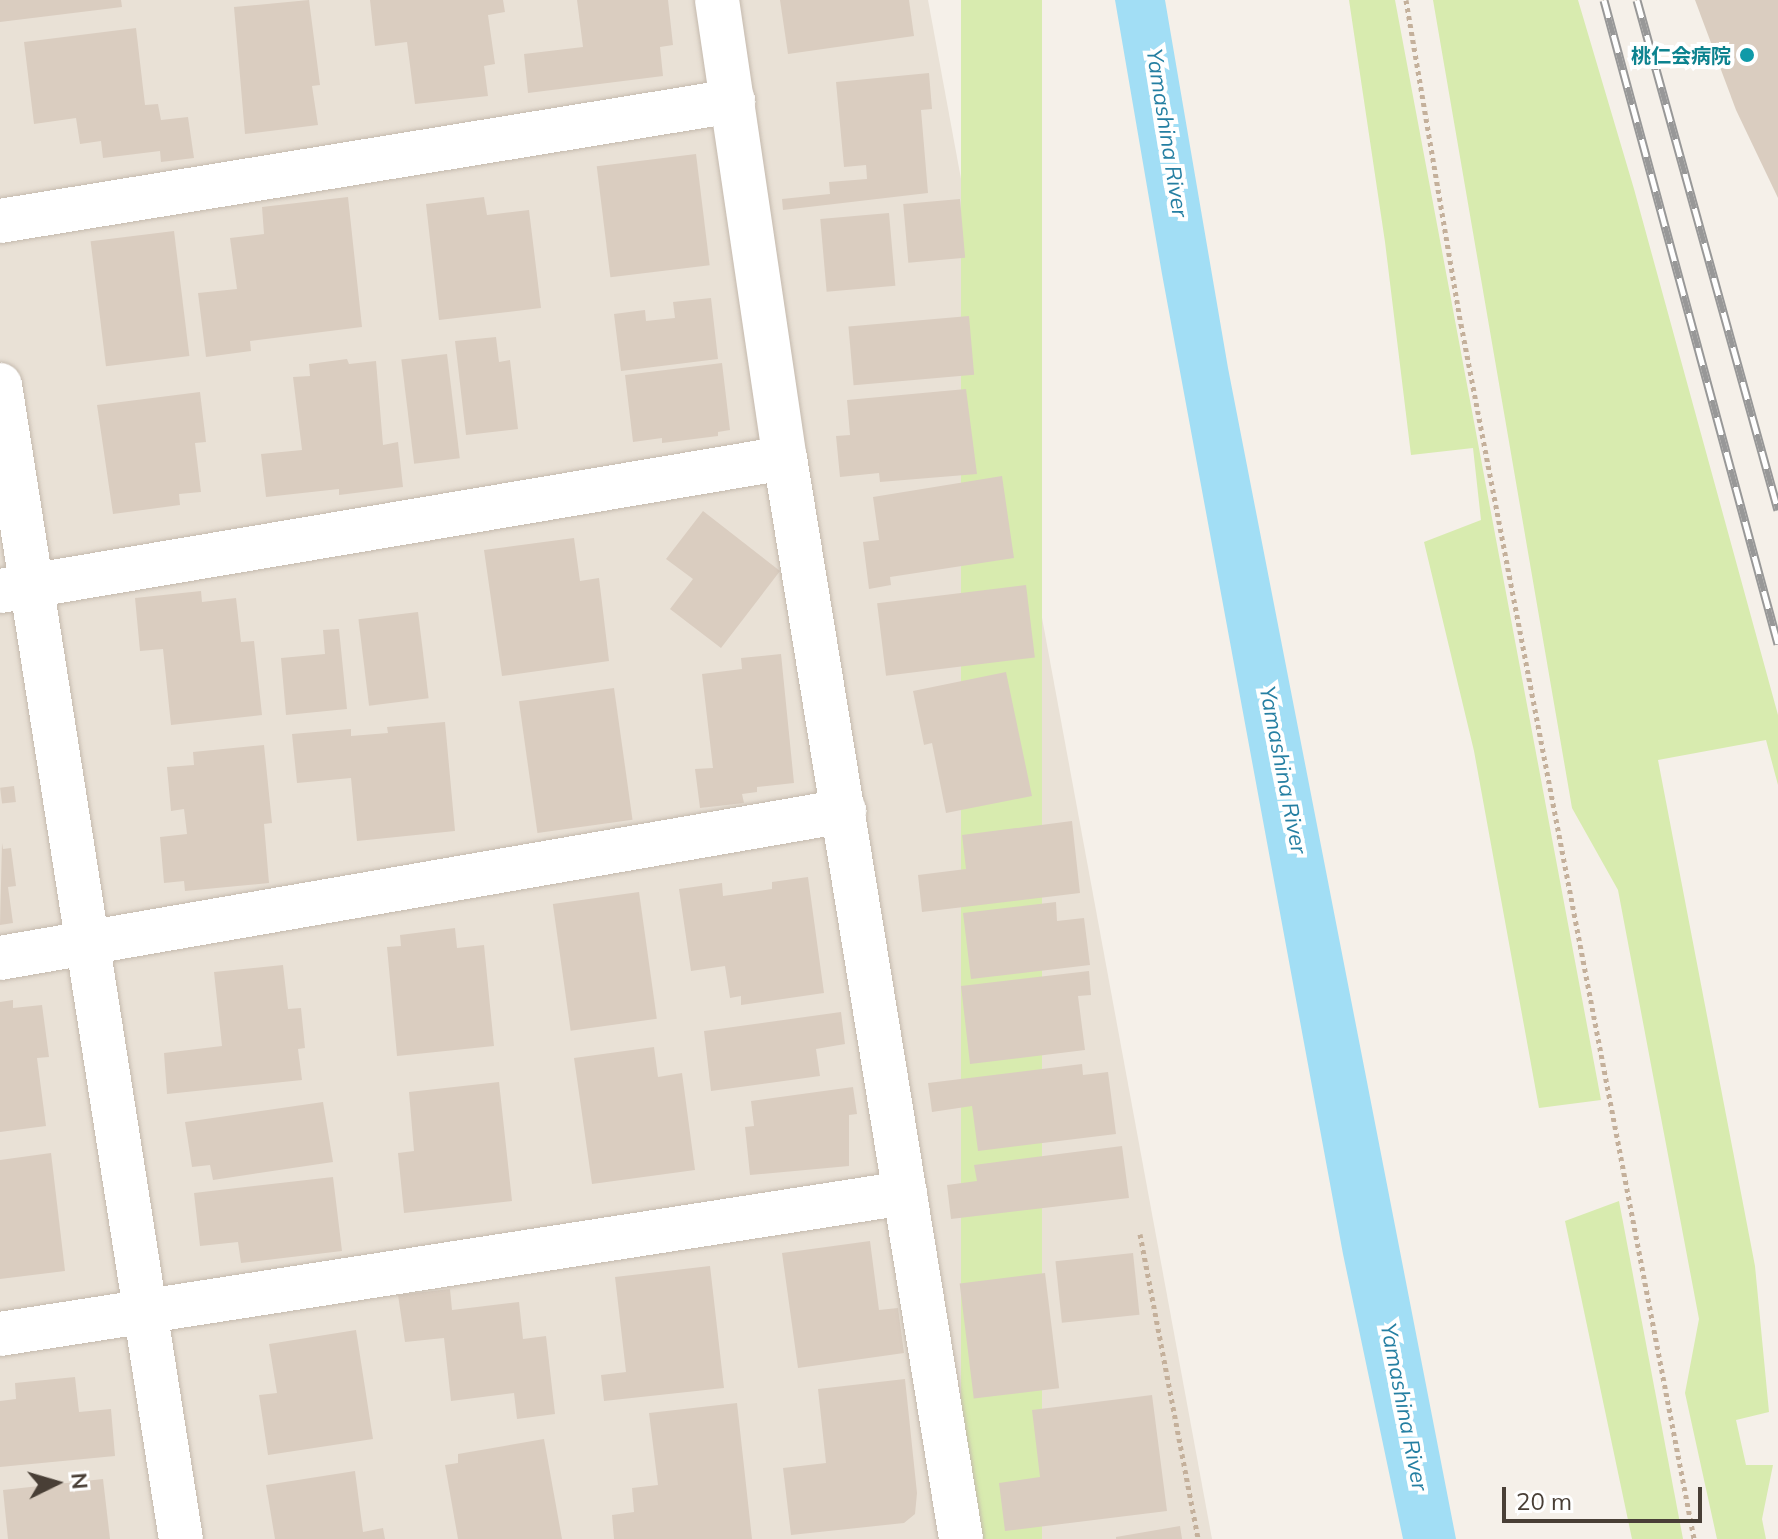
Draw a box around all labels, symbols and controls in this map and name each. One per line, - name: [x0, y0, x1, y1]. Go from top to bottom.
- place label: 桃仁会病院: [1631, 43, 1731, 67]
- marker: 桃仁会病院: [1738, 46, 1756, 64]
- water label: Yamashina River: [1141, 47, 1193, 219]
- water label: Yamashina River: [1254, 684, 1312, 856]
- water label: Yamashina River: [1375, 1321, 1433, 1493]
- north arrow: [16, 1443, 96, 1523]
- text: N: [65, 1471, 95, 1490]
- scale bar: [1506, 1471, 1706, 1521]
- text: 20 m: [1516, 1486, 1572, 1516]

